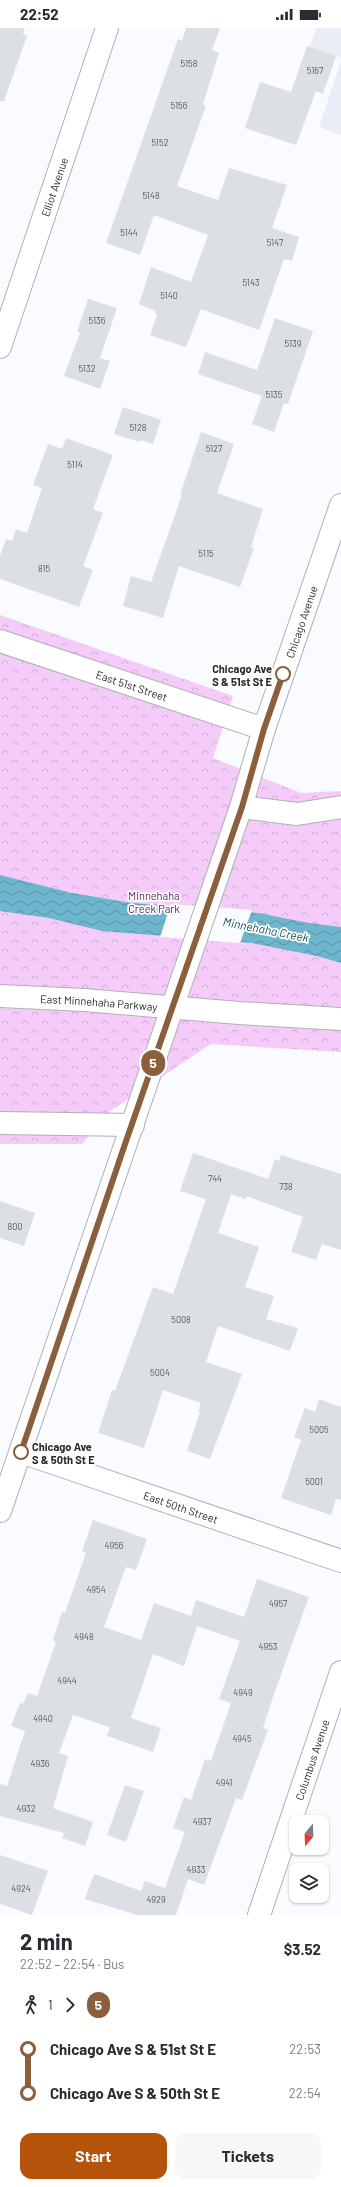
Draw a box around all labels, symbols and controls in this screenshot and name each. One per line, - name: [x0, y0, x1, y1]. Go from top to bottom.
- text: 22:52: [20, 5, 59, 23]
- house number: 5158: [181, 58, 198, 69]
- house number: 5167: [307, 65, 324, 76]
- house number: 5156: [171, 100, 188, 111]
- house number: 5152: [152, 137, 169, 148]
- street label: Elliot Avenue: [38, 155, 70, 218]
- house number: 5148: [142, 190, 160, 201]
- house number: 5144: [120, 227, 138, 238]
- house number: 5147: [267, 237, 284, 248]
- house number: 5143: [242, 277, 260, 288]
- house number: 5140: [160, 290, 178, 301]
- house number: 5136: [89, 315, 106, 326]
- house number: 5139: [285, 338, 302, 349]
- house number: 5132: [79, 363, 96, 374]
- house number: 5135: [266, 389, 283, 400]
- house number: 5128: [129, 422, 147, 433]
- house number: 5127: [206, 443, 223, 454]
- house number: 5114: [67, 459, 83, 470]
- house number: 5115: [198, 548, 214, 559]
- house number: 815: [38, 563, 50, 574]
- street label: Chicago Avenue: [282, 583, 319, 660]
- place label: Chicago Ave S & 51st St E: [212, 662, 273, 688]
- marker: Chicago Ave S & 51st St E: [275, 666, 291, 682]
- street label: East 51st Street: [94, 667, 169, 703]
- park label: Minnehaha Creek Park: [128, 889, 180, 915]
- water label: Minnehaha Creek: [222, 914, 310, 944]
- street label: East Minnehaha Parkway: [40, 991, 158, 1013]
- line badge: 5: [140, 1050, 166, 1076]
- text: 5: [149, 1054, 157, 1071]
- house number: 744: [208, 1173, 222, 1184]
- house number: 738: [279, 1181, 293, 1192]
- house number: 800: [8, 1221, 22, 1232]
- house number: 5008: [171, 1314, 191, 1325]
- house number: 5004: [150, 1367, 170, 1378]
- house number: 5005: [309, 1424, 329, 1435]
- place label: Chicago Ave S & 50th St E: [32, 1440, 95, 1466]
- marker: Chicago Ave S & 50th St E: [13, 1444, 29, 1460]
- house number: 5001: [305, 1476, 323, 1487]
- street label: East 50th Street: [142, 1488, 220, 1525]
- house number: 4956: [105, 1540, 124, 1551]
- house number: 4954: [86, 1584, 106, 1595]
- house number: 4957: [269, 1598, 288, 1609]
- house number: 4948: [74, 1631, 94, 1642]
- house number: 4953: [259, 1641, 278, 1652]
- house number: 4944: [57, 1675, 77, 1686]
- house number: 4949: [233, 1687, 253, 1698]
- house number: 4940: [33, 1713, 53, 1724]
- street label: Columbus Avenue: [292, 1717, 331, 1802]
- house number: 4945: [232, 1733, 252, 1744]
- house number: 4936: [31, 1758, 50, 1769]
- house number: 4941: [216, 1777, 232, 1788]
- house number: 4932: [16, 1803, 36, 1814]
- north arrow: [289, 1815, 329, 1855]
- map controls: [289, 1815, 329, 1903]
- house number: 4937: [193, 1816, 212, 1827]
- button: layers: [289, 1863, 329, 1903]
- house number: 4933: [187, 1864, 206, 1875]
- house number: 4924: [11, 1883, 31, 1894]
- house number: 4929: [146, 1894, 166, 1905]
- text: 2 min: [20, 1928, 73, 1954]
- text: $3.52: [284, 1940, 321, 1958]
- text: 22:52 – 22:54 · Bus: [20, 1956, 124, 1972]
- icon: walk: [20, 1994, 42, 2016]
- icon: forward: [59, 1994, 81, 2016]
- text: 5: [95, 1996, 102, 2013]
- text: 1: [48, 1997, 53, 2013]
- text: Chicago Ave S & 51st St E: [50, 2040, 216, 2058]
- text: 22:53: [289, 2041, 321, 2057]
- text: Chicago Ave S & 50th St E: [50, 2084, 220, 2102]
- text: 22:54: [289, 2085, 321, 2101]
- button: Start: [20, 2133, 167, 2179]
- button: Tickets: [175, 2133, 321, 2179]

